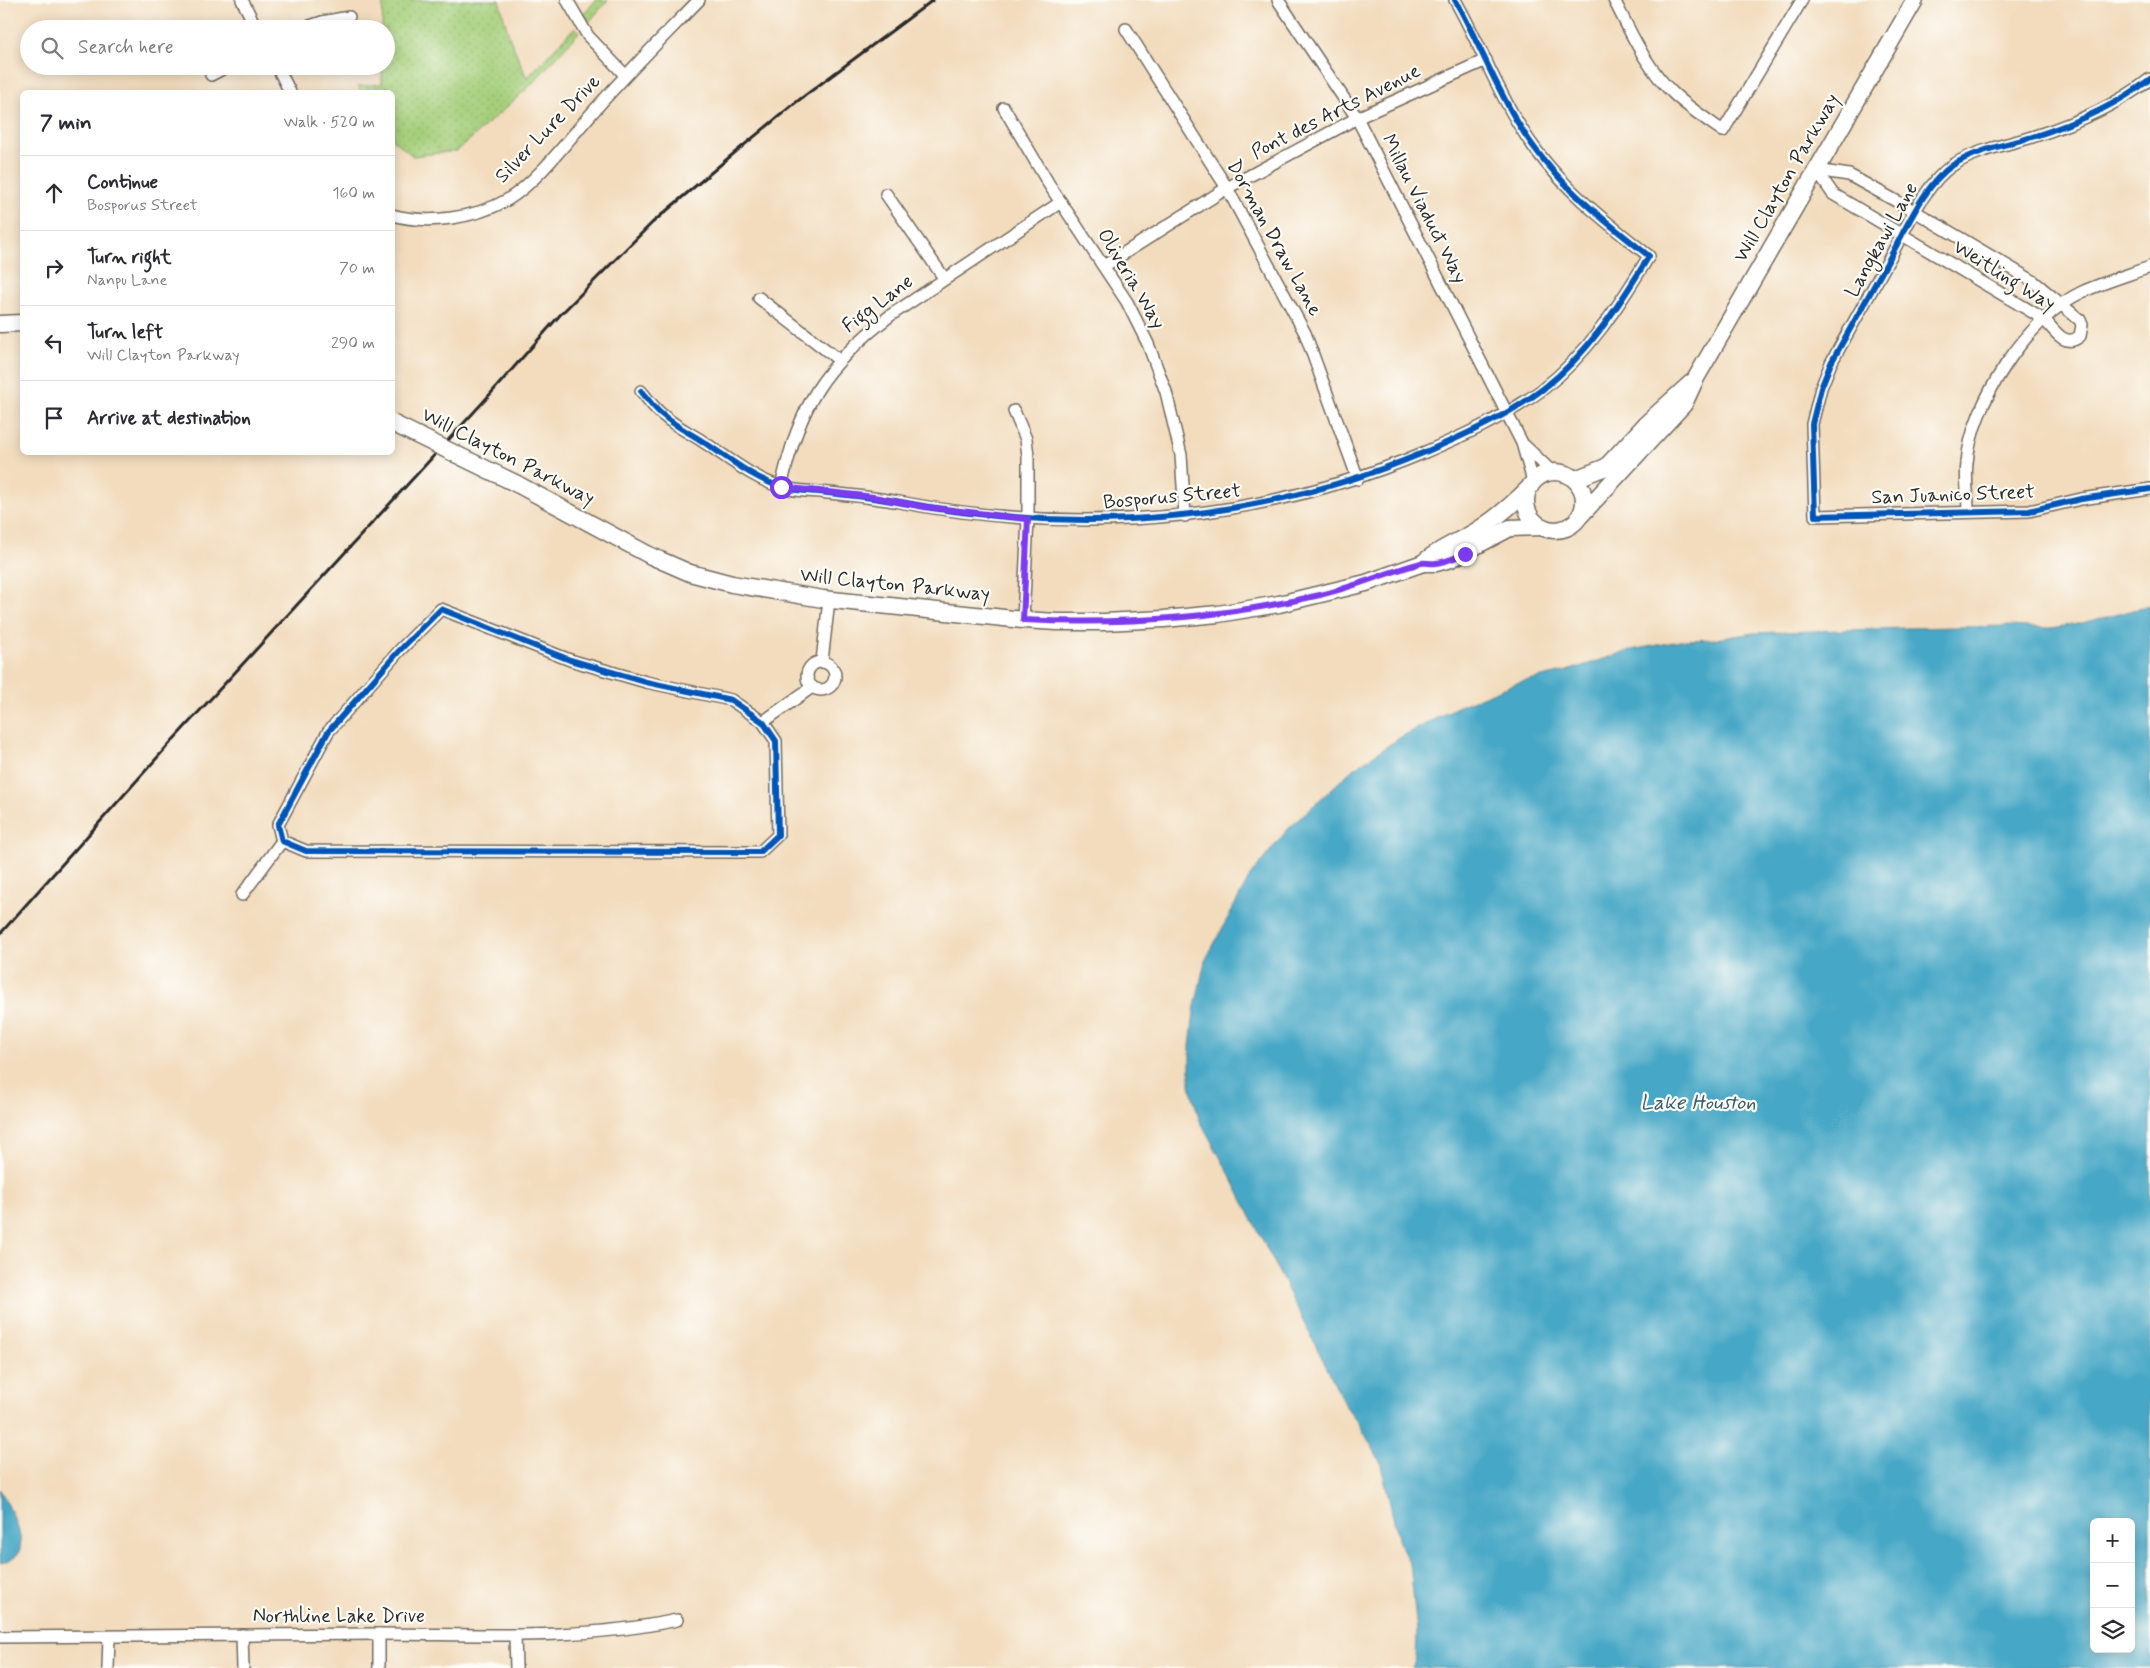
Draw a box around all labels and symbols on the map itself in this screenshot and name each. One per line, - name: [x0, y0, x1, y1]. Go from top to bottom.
- street label: Pont des Arts Avenue: [1247, 58, 1425, 166]
- street label: Silver Lure Drive: [489, 69, 607, 189]
- street label: Will Clayton Parkway: [1728, 89, 1846, 267]
- street label: Millau Viaduct Way: [1375, 130, 1473, 288]
- street label: Dorman Draw Lane: [1220, 155, 1328, 321]
- street label: Langkawi Lane: [1839, 178, 1926, 303]
- street label: Oliveria Way: [1090, 224, 1172, 334]
- street label: Weitling Way: [1947, 234, 2060, 320]
- street label: Figg Lane: [837, 268, 920, 341]
- street label: Will Clayton Parkway: [417, 402, 599, 512]
- route start: [770, 476, 793, 499]
- street label: Bosporus Street: [1102, 478, 1242, 516]
- street label: San Juanico Street: [1871, 479, 2035, 511]
- route end: [1454, 543, 1477, 566]
- street label: Will Clayton Parkway: [799, 562, 991, 608]
- water label: Lake Houston: [1640, 1089, 1756, 1117]
- street label: Northline Lake Drive: [253, 1603, 425, 1630]

